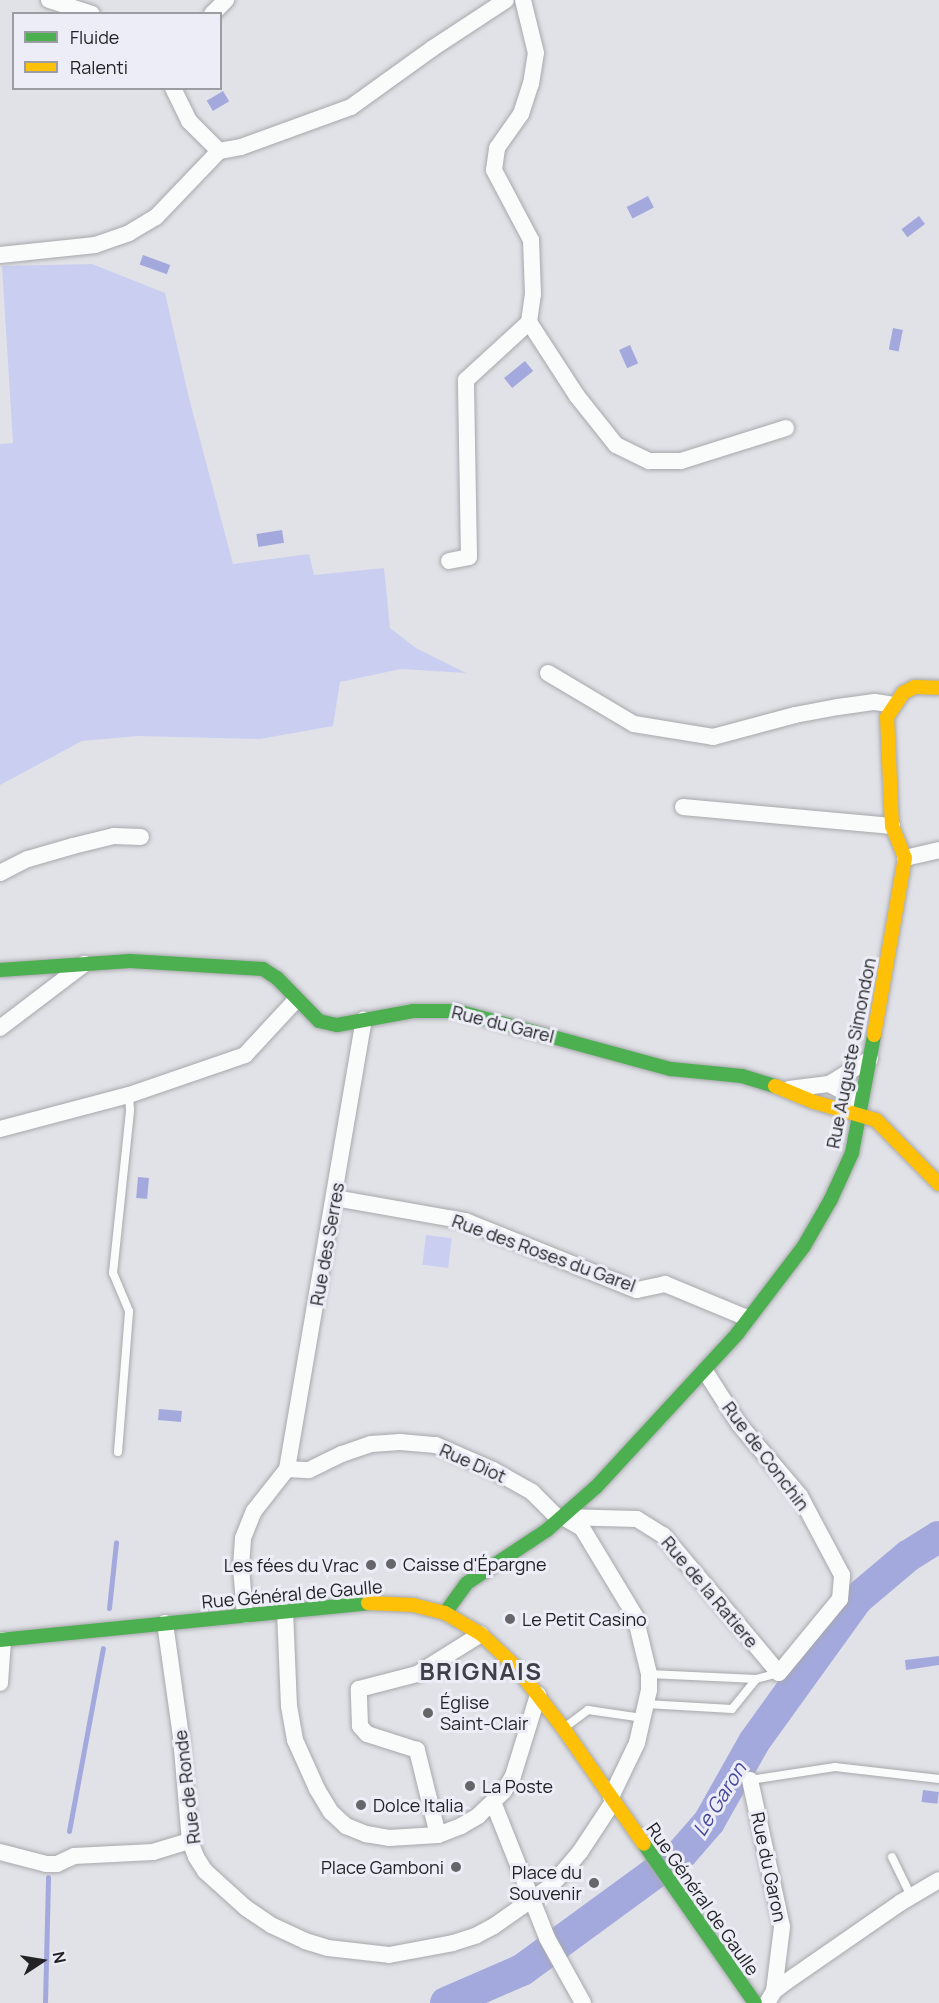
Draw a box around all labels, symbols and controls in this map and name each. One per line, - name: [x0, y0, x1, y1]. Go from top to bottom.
- legend: [12, 12, 222, 90]
- text: Fluide: [70, 25, 119, 49]
- text: Ralenti: [70, 55, 128, 79]
- street label: Rue Auguste Simondon: [822, 956, 880, 1150]
- street label: Rue du Garel: [450, 1001, 556, 1047]
- street label: Rue des Serres: [306, 1181, 348, 1307]
- street label: Rue des Roses du Garel: [449, 1210, 639, 1296]
- street label: Rue de Conchin: [718, 1397, 814, 1515]
- street label: Rue Diot: [436, 1439, 510, 1487]
- street label: Rue de la Ratiere: [657, 1532, 763, 1652]
- place label: Caisse d'Épargne: [403, 1553, 546, 1575]
- place label: Les fées du Vrac: [224, 1554, 359, 1576]
- marker: Caisse d'Épargne: [384, 1557, 398, 1571]
- marker: Les fées du Vrac: [364, 1558, 378, 1572]
- street label: Rue Général de Gaulle: [201, 1575, 383, 1613]
- place label: Le Petit Casino: [522, 1608, 647, 1630]
- marker: Le Petit Casino: [503, 1612, 517, 1626]
- district label: BRIGNAIS: [419, 1657, 543, 1685]
- place label: Église Saint-Clair: [440, 1692, 529, 1734]
- marker: Église Saint-Clair: [421, 1706, 435, 1720]
- street label: Rue de Ronde: [169, 1729, 205, 1845]
- water label: Le Garon: [687, 1758, 751, 1840]
- place label: La Poste: [482, 1775, 553, 1797]
- marker: La Poste: [463, 1779, 477, 1793]
- place label: Dolce Italia: [373, 1794, 464, 1816]
- marker: Dolce Italia: [354, 1798, 368, 1812]
- street label: Rue du Garon: [747, 1810, 791, 1924]
- street label: Rue Général de Gaulle: [642, 1819, 764, 1979]
- place label: Place Gamboni: [321, 1856, 444, 1878]
- marker: Place Gamboni: [449, 1860, 463, 1874]
- place label: Place du Souvenir: [509, 1862, 582, 1904]
- marker: Place du Souvenir: [587, 1876, 601, 1890]
- north arrow: [12, 1931, 72, 1991]
- text: N: [48, 1949, 72, 1965]

